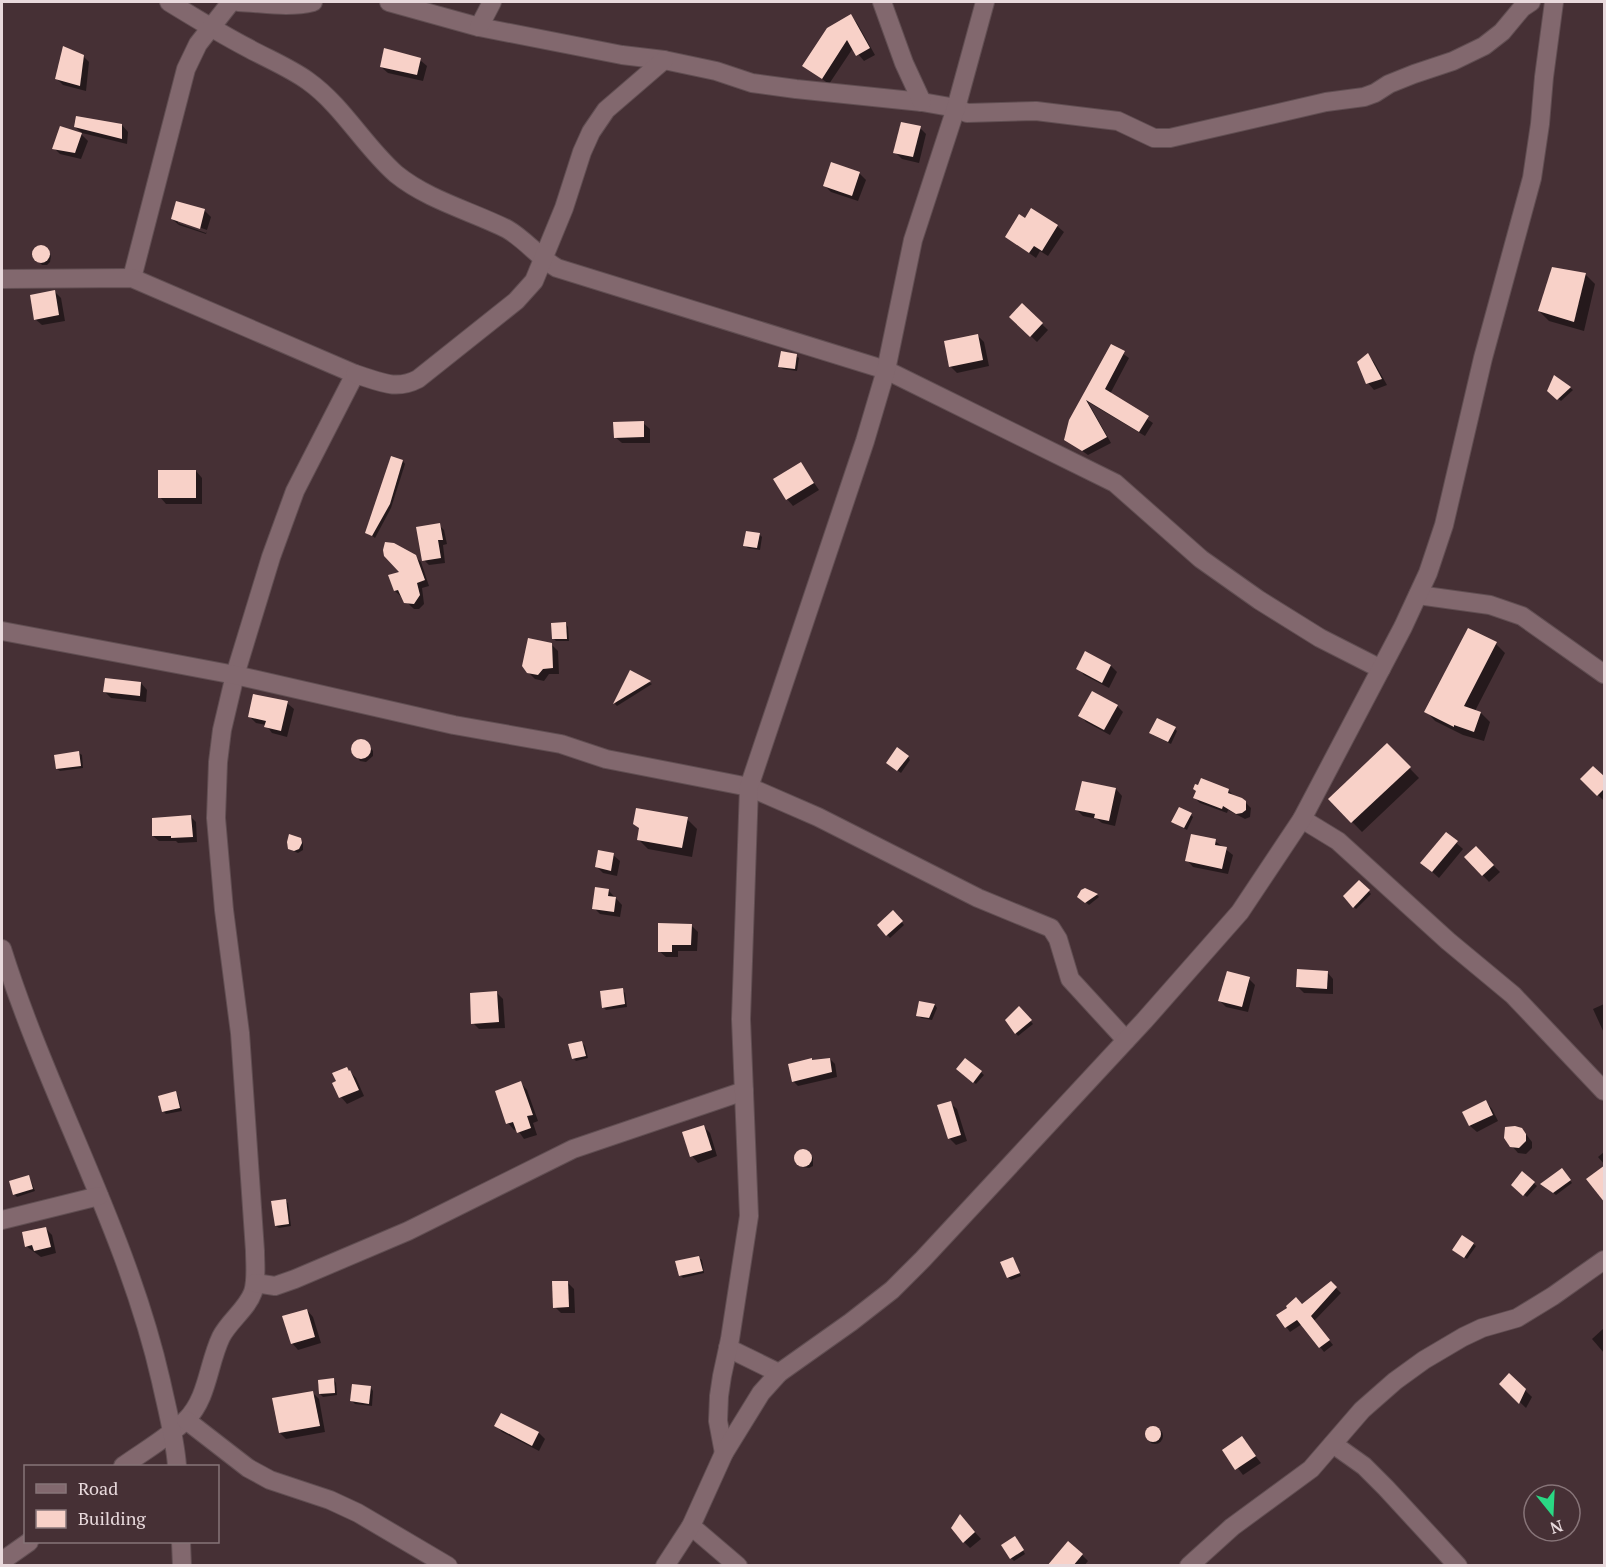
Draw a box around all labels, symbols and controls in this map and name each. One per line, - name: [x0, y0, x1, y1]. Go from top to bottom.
- legend: [24, 1465, 219, 1543]
- text: Road: [78, 1476, 118, 1500]
- north arrow: [1522, 1483, 1582, 1543]
- text: Building: [78, 1506, 146, 1530]
- text: N: [1547, 1515, 1566, 1540]

